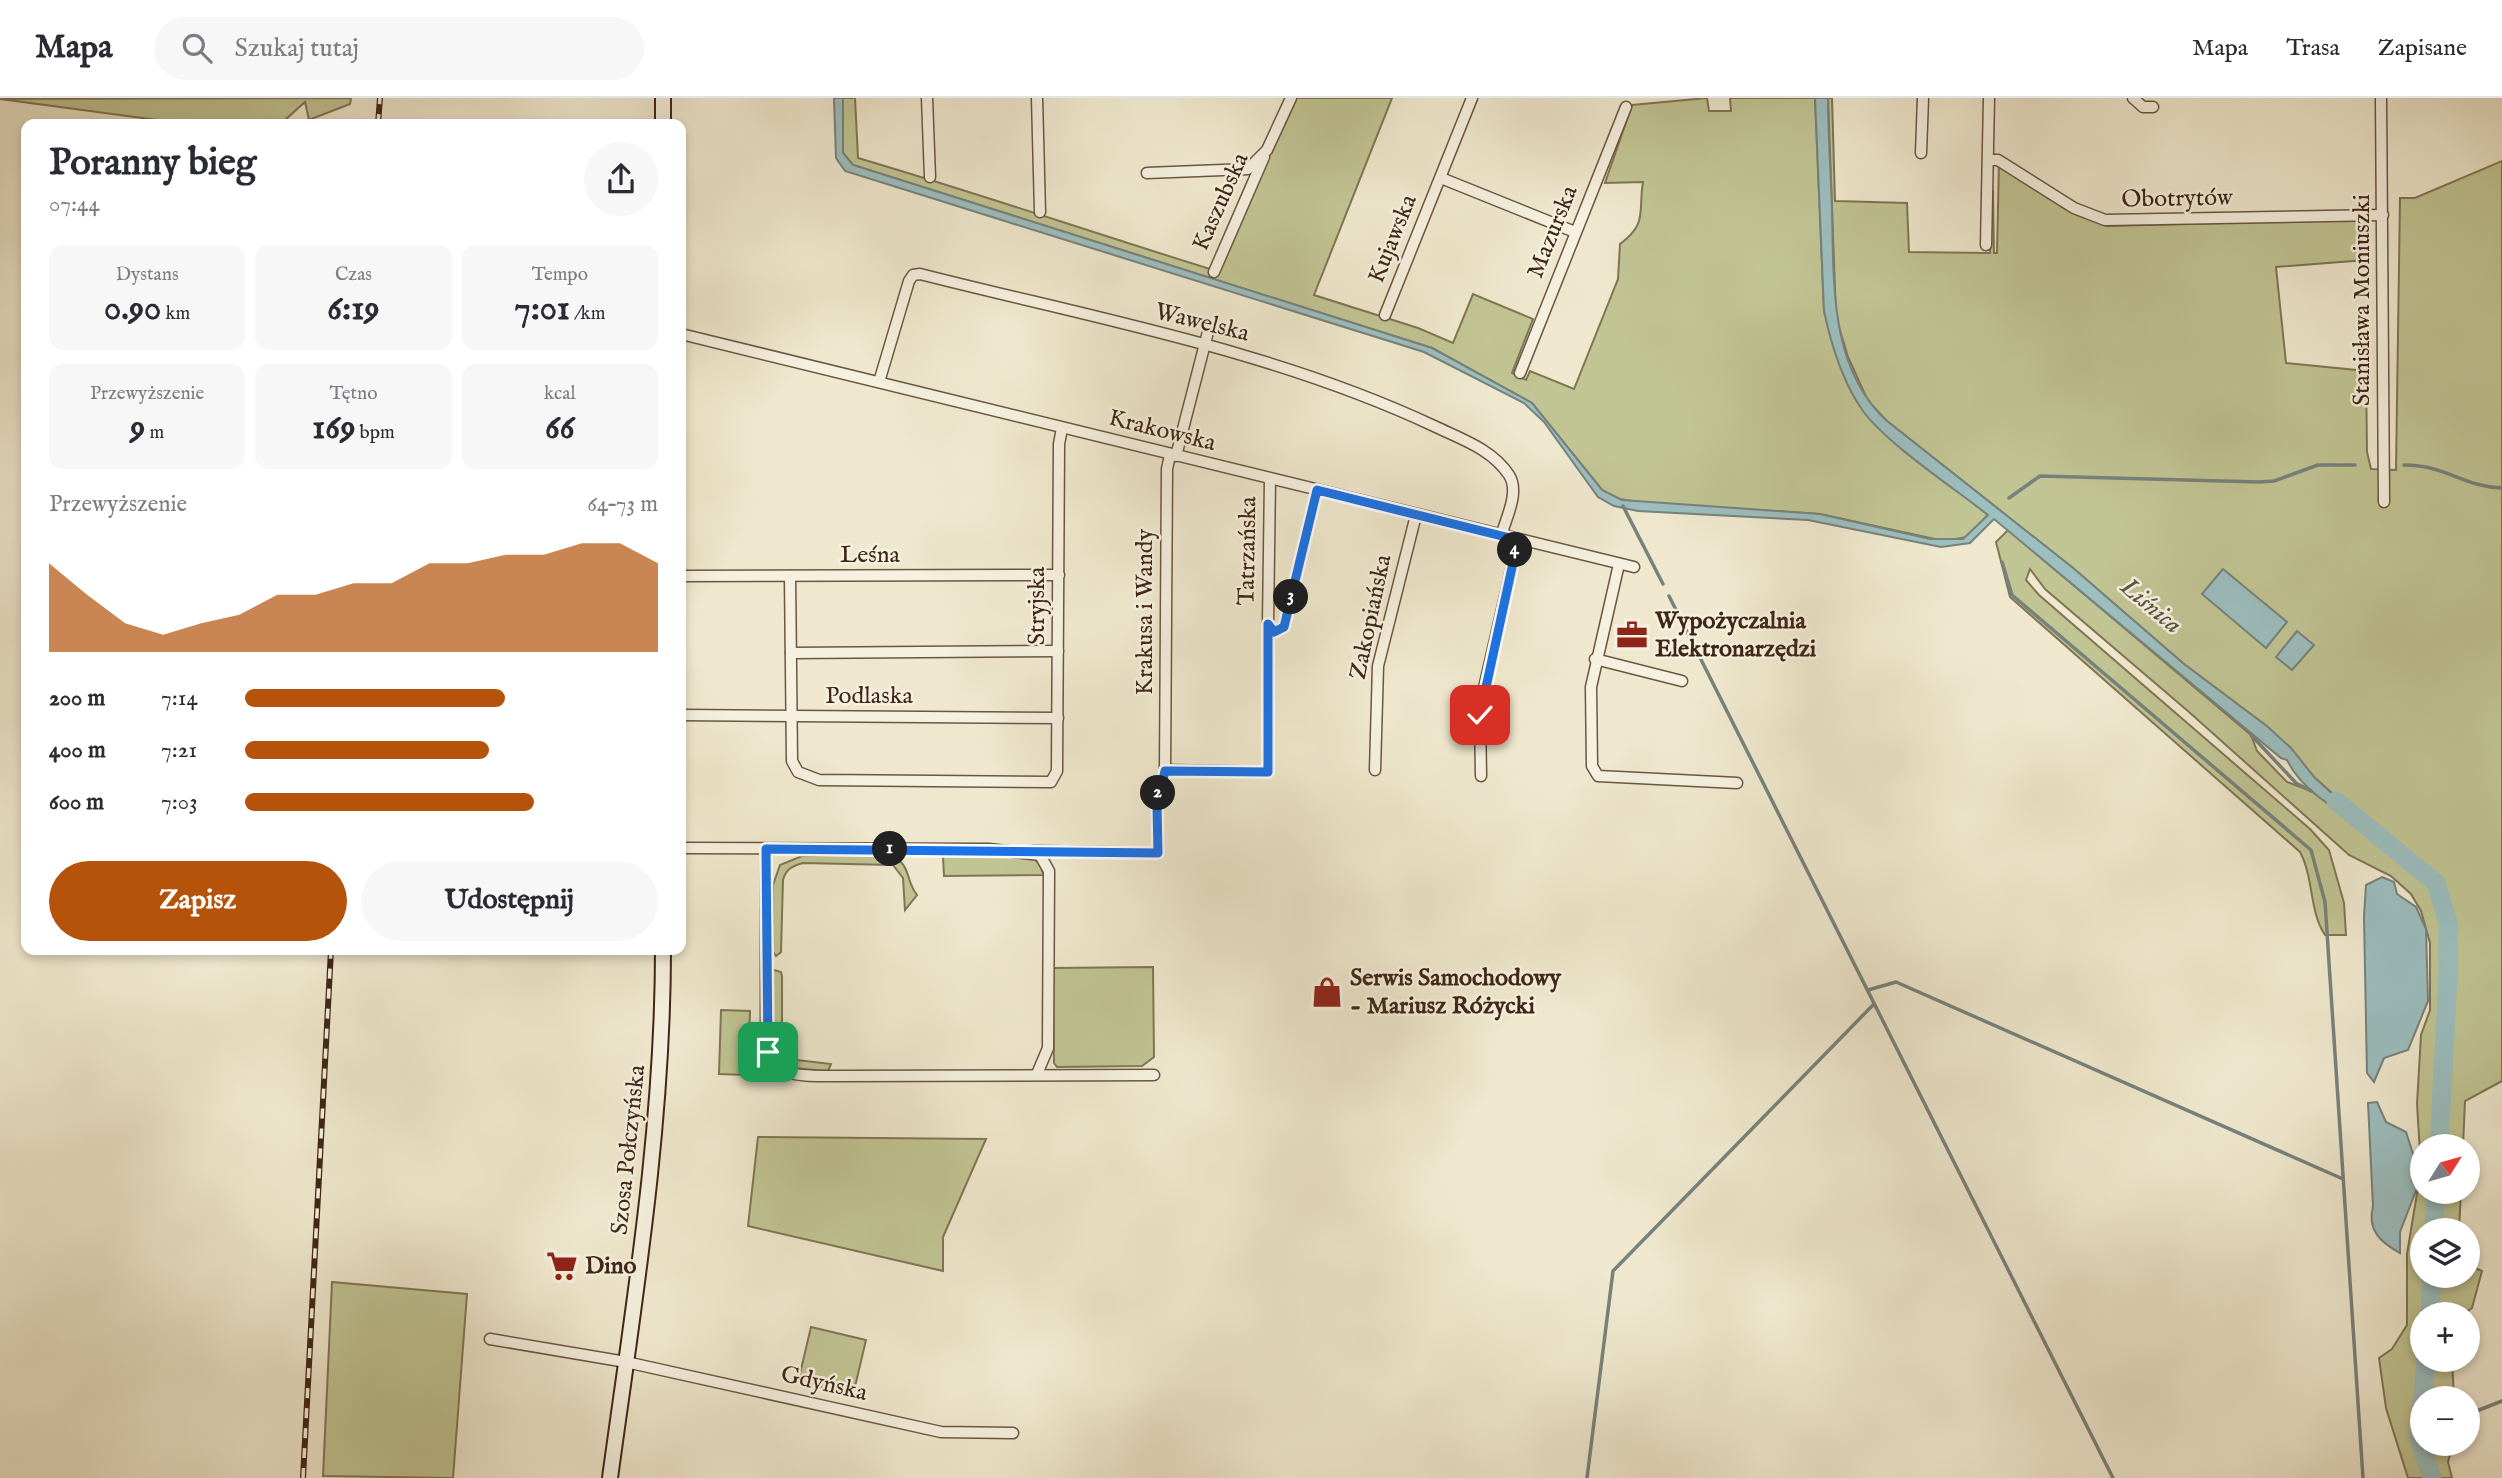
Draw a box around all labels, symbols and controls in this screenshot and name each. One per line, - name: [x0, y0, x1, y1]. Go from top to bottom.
- search box: [154, 17, 644, 80]
- text: Mapa: [35, 27, 112, 69]
- icon: search: [178, 29, 216, 67]
- text: Szukaj tutaj: [234, 32, 359, 65]
- text: Mapa: [2192, 33, 2248, 64]
- text: Trasa: [2286, 33, 2340, 64]
- text: Zapisane: [2378, 33, 2467, 64]
- text: Poranny bieg: [49, 140, 256, 188]
- button: share: [584, 142, 658, 216]
- street label: Kaszubska: [1186, 148, 1257, 256]
- street label: Mazurska: [1520, 181, 1586, 283]
- street label: Obotrytów: [2121, 183, 2234, 215]
- text: 07:44: [49, 190, 100, 219]
- street label: Kujawska: [1361, 190, 1425, 288]
- street label: Stanisława Moniuszki: [2347, 194, 2378, 406]
- text: Dystans: [116, 263, 179, 287]
- text: Czas: [335, 263, 372, 287]
- text: Tempo: [532, 263, 588, 287]
- text: 0.90: [104, 287, 161, 332]
- text: 6:19: [327, 287, 380, 332]
- text: 7:01: [514, 287, 570, 332]
- street label: Wawelska: [1152, 296, 1253, 350]
- text: km: [161, 302, 190, 326]
- text: /km: [570, 302, 605, 326]
- text: Przewyższenie: [90, 382, 204, 406]
- text: Tętno: [330, 382, 377, 406]
- text: kcal: [544, 382, 576, 406]
- street label: Krakowska: [1105, 403, 1219, 459]
- text: 9: [130, 406, 145, 451]
- text: 169: [312, 406, 355, 451]
- text: 66: [545, 406, 575, 451]
- text: m: [145, 421, 164, 445]
- text: bpm: [355, 421, 395, 445]
- text: Przewyższenie: [49, 490, 187, 519]
- text: 64–73 m: [587, 490, 658, 519]
- street label: Tatrzańska: [1232, 496, 1264, 606]
- street label: Krakusa i Wandy: [1130, 529, 1161, 695]
- pin: 4: [1498, 532, 1532, 568]
- text: 4: [1510, 537, 1519, 561]
- street label: Leśna: [840, 540, 901, 571]
- street label: Zakopiańska: [1343, 551, 1399, 682]
- street label: Stryjska: [1022, 566, 1053, 645]
- water label: Liśnica: [2112, 570, 2189, 641]
- pin: 3: [1274, 580, 1308, 614]
- text: 3: [1287, 584, 1294, 608]
- place label: Wypożyczalnia Elektronarzędzi: [1654, 606, 1817, 665]
- office icon: Wypożyczalnia Elektronarzędzi: [1615, 618, 1649, 652]
- street label: Podlaska: [825, 681, 913, 712]
- text: 200 m: [49, 684, 105, 713]
- text: 7:14: [161, 684, 198, 713]
- pin: [1450, 685, 1510, 745]
- icon: check: [1461, 696, 1499, 734]
- text: 400 m: [49, 736, 106, 765]
- text: 7:21: [161, 736, 197, 765]
- pin: 2: [1140, 776, 1176, 810]
- text: 2: [1153, 780, 1162, 804]
- text: 600 m: [49, 788, 104, 817]
- text: 7:03: [161, 788, 198, 817]
- pin: 1: [872, 832, 908, 866]
- text: 1: [886, 836, 893, 860]
- button: Zapisz: [49, 861, 347, 941]
- button: Udostępnij: [361, 861, 658, 941]
- place label: Serwis Samochodowy - Mariusz Różycki: [1350, 963, 1562, 1022]
- shop icon: Serwis Samochodowy - Mariusz Różycki: [1310, 975, 1344, 1009]
- pin: [738, 1022, 798, 1082]
- icon: arrive: [749, 1033, 787, 1071]
- street label: Szosa Połczyńska: [605, 1063, 653, 1237]
- north arrow: [2410, 1134, 2480, 1204]
- map controls: [2410, 1134, 2480, 1456]
- button: layers: [2410, 1218, 2480, 1288]
- supermarket icon: Dino: [545, 1249, 579, 1283]
- place label: Dino: [585, 1251, 636, 1282]
- button: +: [2410, 1302, 2480, 1372]
- street label: Gdyńska: [778, 1359, 871, 1409]
- button: −: [2410, 1386, 2480, 1456]

